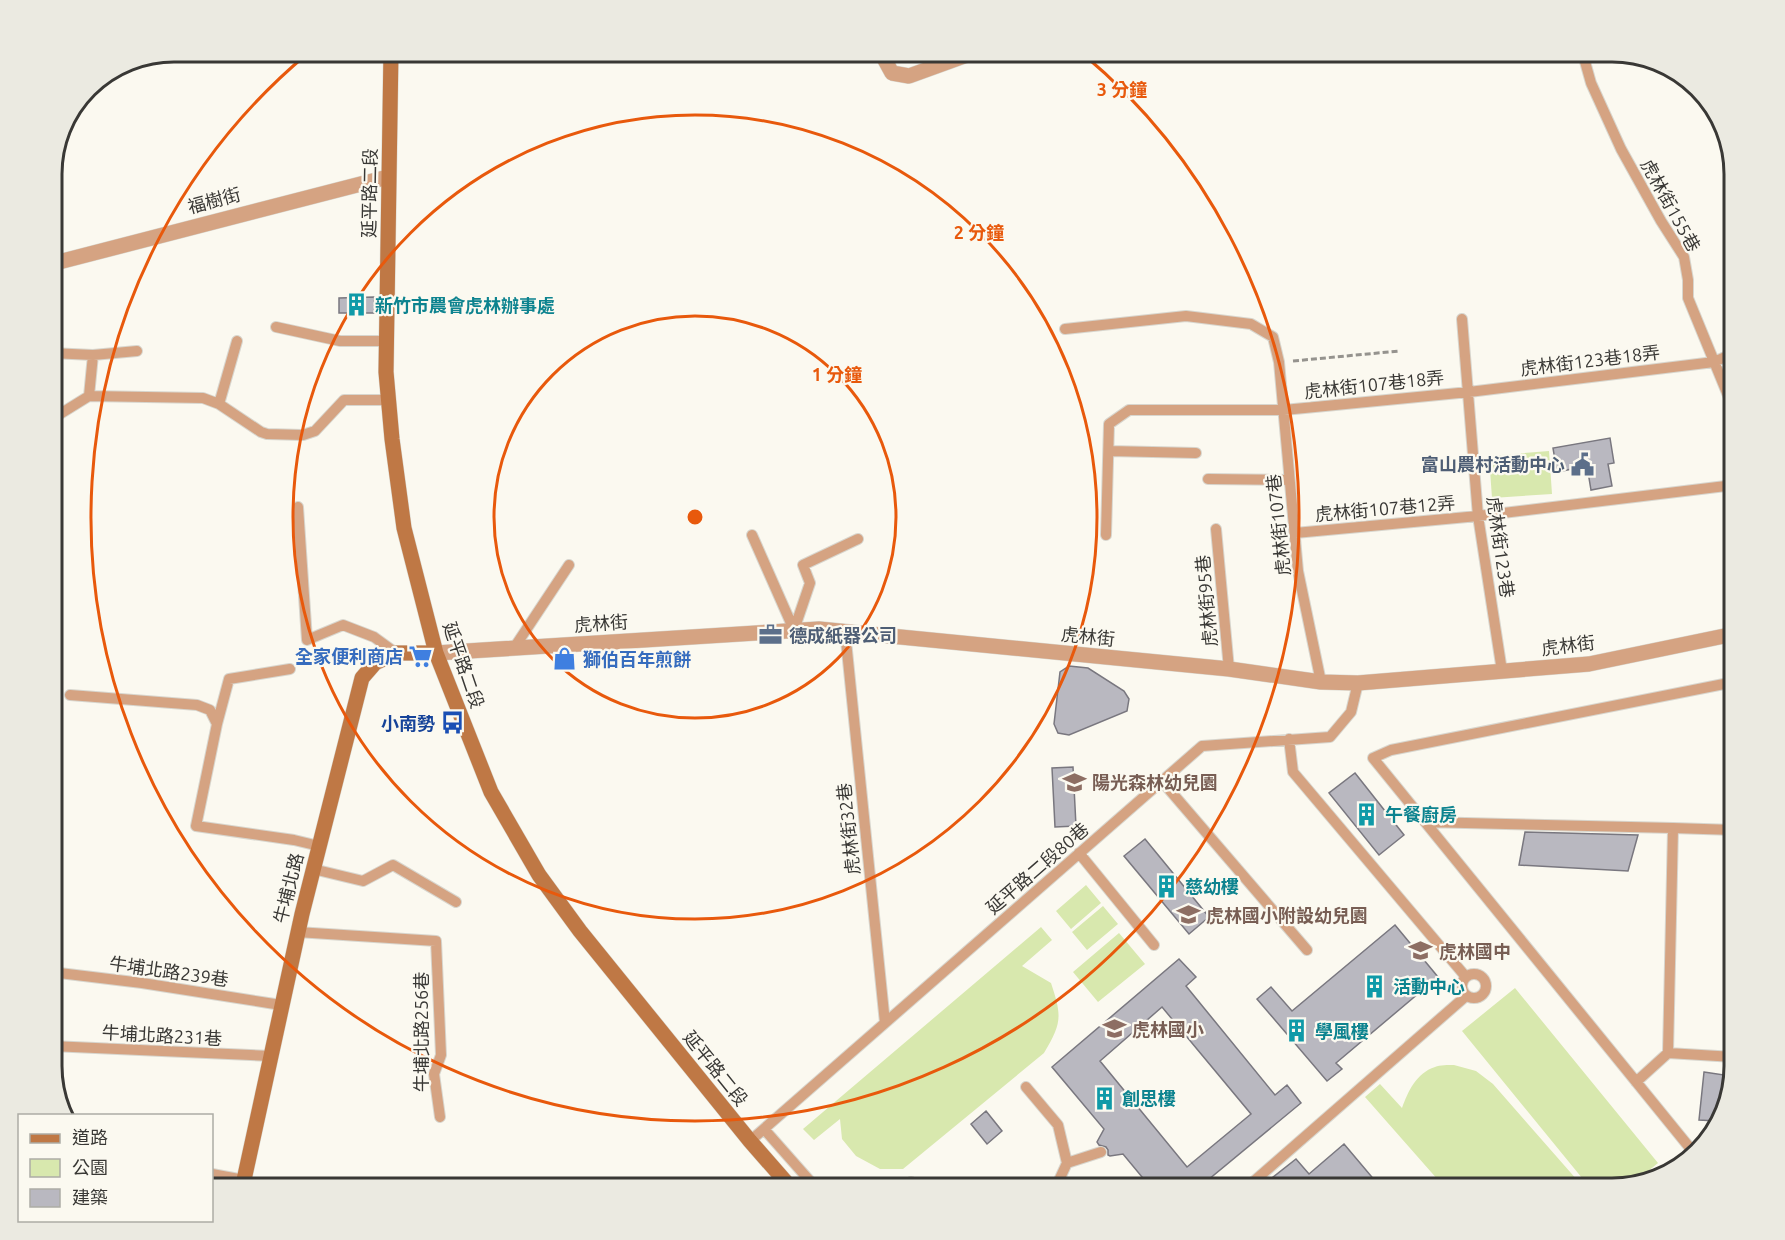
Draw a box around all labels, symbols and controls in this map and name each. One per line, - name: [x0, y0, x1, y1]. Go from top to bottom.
- text: 3 分鐘: [1097, 79, 1147, 99]
- street label: 延平路二段: [358, 148, 380, 238]
- street label: 虎林街155巷: [1637, 155, 1705, 255]
- street label: 福樹街: [185, 183, 243, 217]
- text: 2 分鐘: [954, 222, 1004, 242]
- building icon: 新竹市農會虎林辦事處: [344, 292, 370, 318]
- place label: 新竹市農會虎林辦事處: [375, 295, 555, 315]
- street label: 虎林街123巷18弄: [1519, 341, 1661, 379]
- text: 1 分鐘: [812, 364, 862, 384]
- street label: 虎林街107巷18弄: [1303, 367, 1445, 401]
- public building icon: 富山農村活動中心: [1570, 451, 1596, 477]
- place label: 富山農村活動中心: [1421, 454, 1565, 474]
- street label: 虎林街107巷: [1263, 473, 1293, 577]
- street label: 虎林街107巷12弄: [1314, 492, 1456, 524]
- street label: 虎林街123巷: [1484, 495, 1518, 599]
- centre of rings: [685, 507, 705, 527]
- street label: 虎林街95巷: [1192, 554, 1220, 648]
- street label: 虎林街: [573, 611, 629, 635]
- street label: 延平路二段: [440, 619, 488, 711]
- office icon: 德成紙器公司: [758, 622, 784, 648]
- street label: 虎林街: [1060, 623, 1116, 649]
- place label: 德成紙器公司: [789, 625, 897, 645]
- street label: 虎林街: [1540, 632, 1596, 658]
- supermarket icon: 全家便利商店: [408, 643, 434, 669]
- place label: 全家便利商店: [295, 646, 403, 666]
- shop icon: 獅伯百年煎餅: [552, 646, 578, 672]
- place label: 獅伯百年煎餅: [583, 649, 691, 669]
- bus stop icon: 小南勢: [440, 710, 466, 736]
- place label: 小南勢: [381, 713, 435, 733]
- school or university icon: 陽光森林幼兒園: [1061, 769, 1087, 795]
- place label: 陽光森林幼兒園: [1092, 772, 1218, 792]
- street label: 虎林街32巷: [833, 782, 863, 876]
- building icon: 午餐廚房: [1354, 801, 1380, 827]
- place label: 午餐廚房: [1385, 804, 1457, 824]
- street label: 延平路二段80巷: [982, 818, 1092, 918]
- street label: 牛埔北路: [270, 851, 306, 925]
- building icon: 慈幼樓: [1154, 873, 1180, 899]
- place label: 慈幼樓: [1185, 876, 1239, 896]
- school or university icon: 虎林國小附設幼兒園: [1175, 902, 1201, 928]
- place label: 虎林國小附設幼兒園: [1206, 905, 1368, 925]
- school or university icon: 虎林國中: [1408, 938, 1434, 964]
- place label: 虎林國中: [1439, 941, 1511, 961]
- street label: 牛埔北路239巷: [108, 953, 230, 989]
- street label: 牛埔北路256巷: [411, 972, 431, 1092]
- building icon: 活動中心: [1362, 973, 1388, 999]
- place label: 活動中心: [1393, 976, 1465, 996]
- school or university icon: 虎林國小: [1101, 1016, 1127, 1042]
- building icon: 學風樓: [1284, 1018, 1310, 1044]
- place label: 虎林國小: [1132, 1019, 1204, 1039]
- place label: 學風樓: [1315, 1021, 1369, 1041]
- street label: 牛埔北路231巷: [101, 1022, 223, 1048]
- street label: 延平路二段: [680, 1027, 752, 1109]
- building icon: 創思樓: [1091, 1085, 1117, 1111]
- place label: 創思樓: [1122, 1088, 1176, 1108]
- legend: [18, 1114, 213, 1222]
- text: 道路: [72, 1127, 108, 1147]
- text: 公園: [72, 1157, 108, 1177]
- text: 建築: [72, 1187, 108, 1207]

